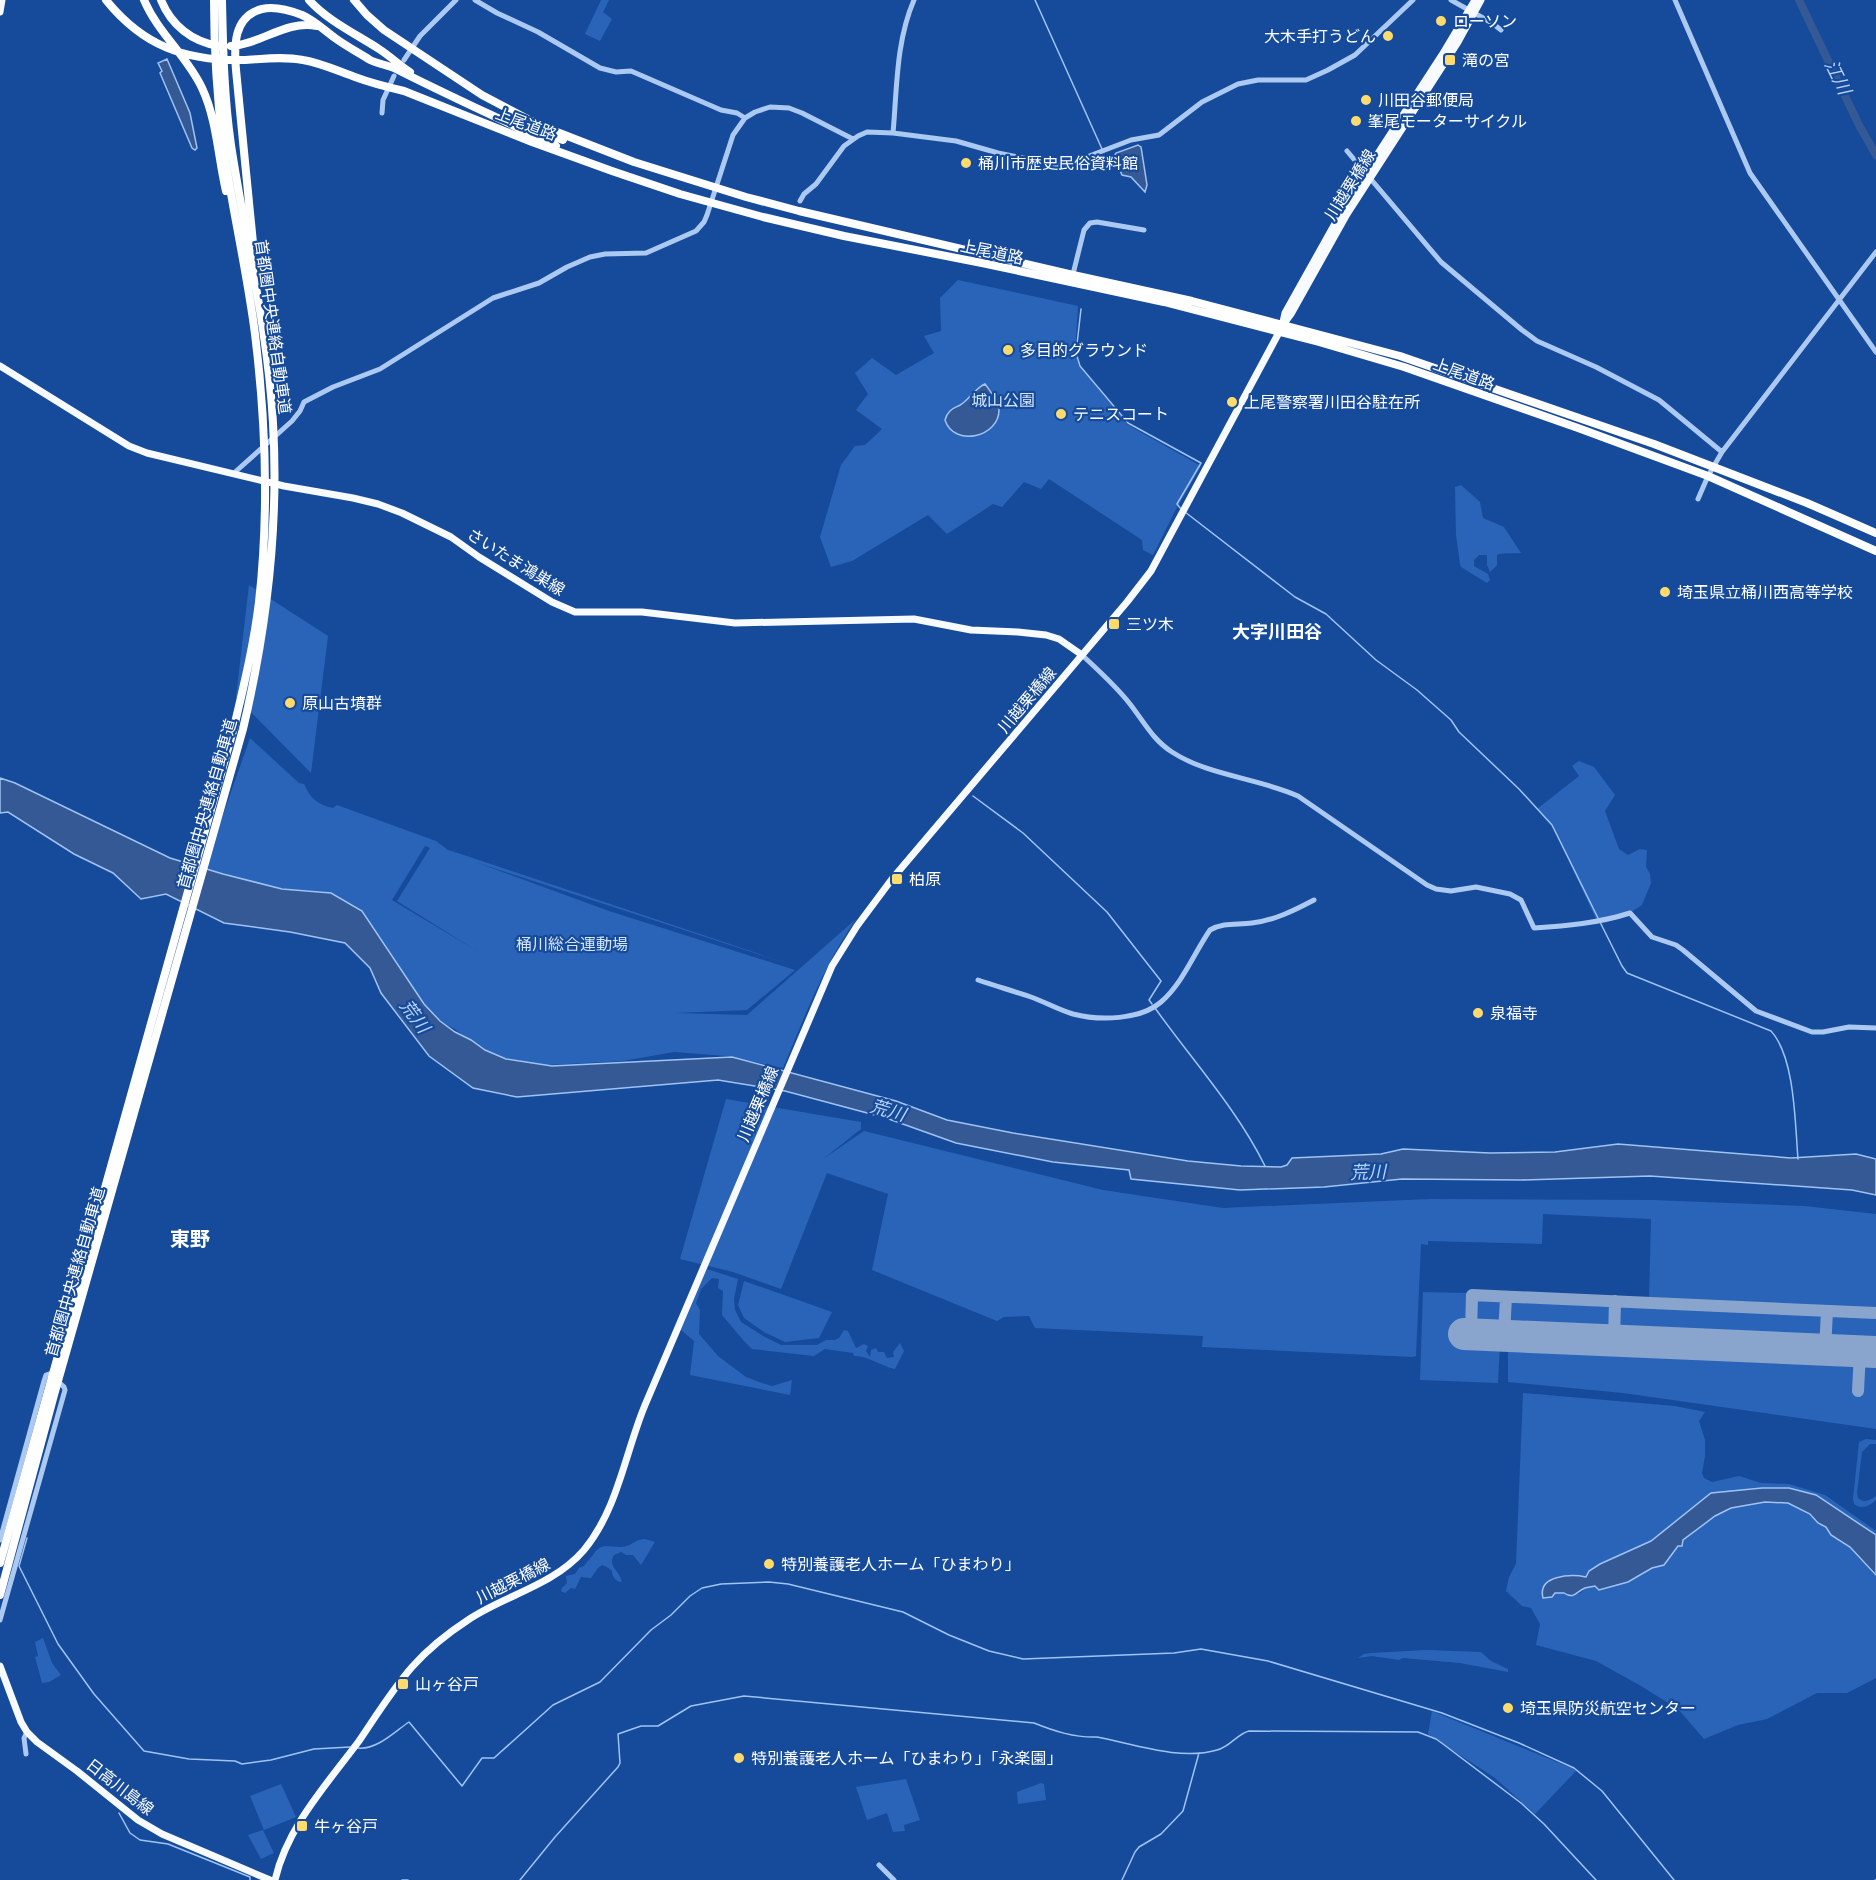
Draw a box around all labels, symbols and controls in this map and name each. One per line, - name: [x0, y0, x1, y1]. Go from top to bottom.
- place label: ローソン: [1453, 12, 1517, 31]
- marker: ローソン: [1434, 14, 1448, 28]
- place label: 大木手打うどん: [1264, 27, 1376, 46]
- marker: 大木手打うどん: [1381, 29, 1395, 43]
- place label: 滝の宮: [1462, 51, 1510, 70]
- marker: 滝の宮: [1443, 53, 1457, 67]
- water label: 江川: [1821, 56, 1856, 100]
- place label: 川田谷郵便局: [1378, 91, 1474, 110]
- marker: 川田谷郵便局: [1359, 93, 1373, 107]
- street label: 上尾道路: [493, 104, 559, 144]
- place label: 峯尾モーターサイクル: [1368, 112, 1527, 131]
- marker: 峯尾モーターサイクル: [1349, 114, 1363, 128]
- street label: 川越栗橋線: [1321, 146, 1379, 224]
- place label: 桶川市歴史民俗資料館: [978, 154, 1138, 173]
- marker: 桶川市歴史民俗資料館: [959, 156, 973, 170]
- street label: 上尾道路: [959, 236, 1025, 268]
- street label: 首都圏中央連絡自動車道: [251, 239, 295, 415]
- place label: 多目的グラウンド: [1020, 341, 1148, 360]
- marker: 多目的グラウンド: [1001, 343, 1015, 357]
- street label: 上尾道路: [1431, 354, 1497, 394]
- park label: 城山公園: [971, 391, 1035, 410]
- place label: 上尾警察署川田谷駐在所: [1244, 393, 1420, 412]
- marker: 上尾警察署川田谷駐在所: [1225, 395, 1239, 409]
- place label: テニスコート: [1073, 405, 1169, 424]
- marker: テニスコート: [1054, 407, 1068, 421]
- street label: さいたま鴻巣線: [464, 524, 568, 600]
- place label: 埼玉県立桶川西高等学校: [1677, 583, 1853, 602]
- marker: 埼玉県立桶川西高等学校: [1658, 585, 1672, 599]
- place label: 三ツ木: [1126, 615, 1174, 634]
- marker: 三ツ木: [1107, 617, 1121, 631]
- district label: 大字川田谷: [1232, 621, 1322, 642]
- street label: 川越栗橋線: [994, 663, 1060, 737]
- place label: 原山古墳群: [302, 694, 382, 713]
- marker: 原山古墳群: [283, 696, 297, 710]
- street label: 首都圏中央連絡自動車道: [174, 717, 240, 891]
- place label: 柏原: [909, 870, 941, 889]
- marker: 柏原: [890, 872, 904, 886]
- park label: 桶川総合運動場: [516, 935, 628, 954]
- water label: 荒川: [396, 995, 435, 1038]
- place label: 泉福寺: [1490, 1004, 1538, 1023]
- marker: 泉福寺: [1471, 1006, 1485, 1020]
- street label: 川越栗橋線: [734, 1063, 782, 1145]
- water label: 荒川: [868, 1095, 910, 1126]
- water label: 荒川: [1350, 1161, 1388, 1183]
- street label: 首都圏中央連絡自動車道: [42, 1185, 108, 1359]
- district label: 東野: [170, 1227, 210, 1251]
- street label: 川越栗橋線: [473, 1554, 553, 1608]
- place label: 特別養護老人ホーム「ひまわり」: [781, 1555, 1021, 1574]
- marker: 特別養護老人ホーム「ひまわり」: [762, 1557, 776, 1571]
- place label: 山ヶ谷戸: [415, 1675, 479, 1694]
- marker: 山ヶ谷戸: [396, 1677, 410, 1691]
- place label: 埼玉県防災航空センター: [1520, 1699, 1696, 1718]
- marker: 埼玉県防災航空センター: [1501, 1701, 1515, 1715]
- place label: 特別養護老人ホーム「ひまわり」「永楽園」: [751, 1749, 1063, 1768]
- marker: 特別養護老人ホーム「ひまわり」「永楽園」: [732, 1751, 746, 1765]
- street label: 日高川島線: [83, 1755, 157, 1819]
- place label: 牛ヶ谷戸: [314, 1817, 378, 1836]
- marker: 牛ヶ谷戸: [295, 1819, 309, 1833]

